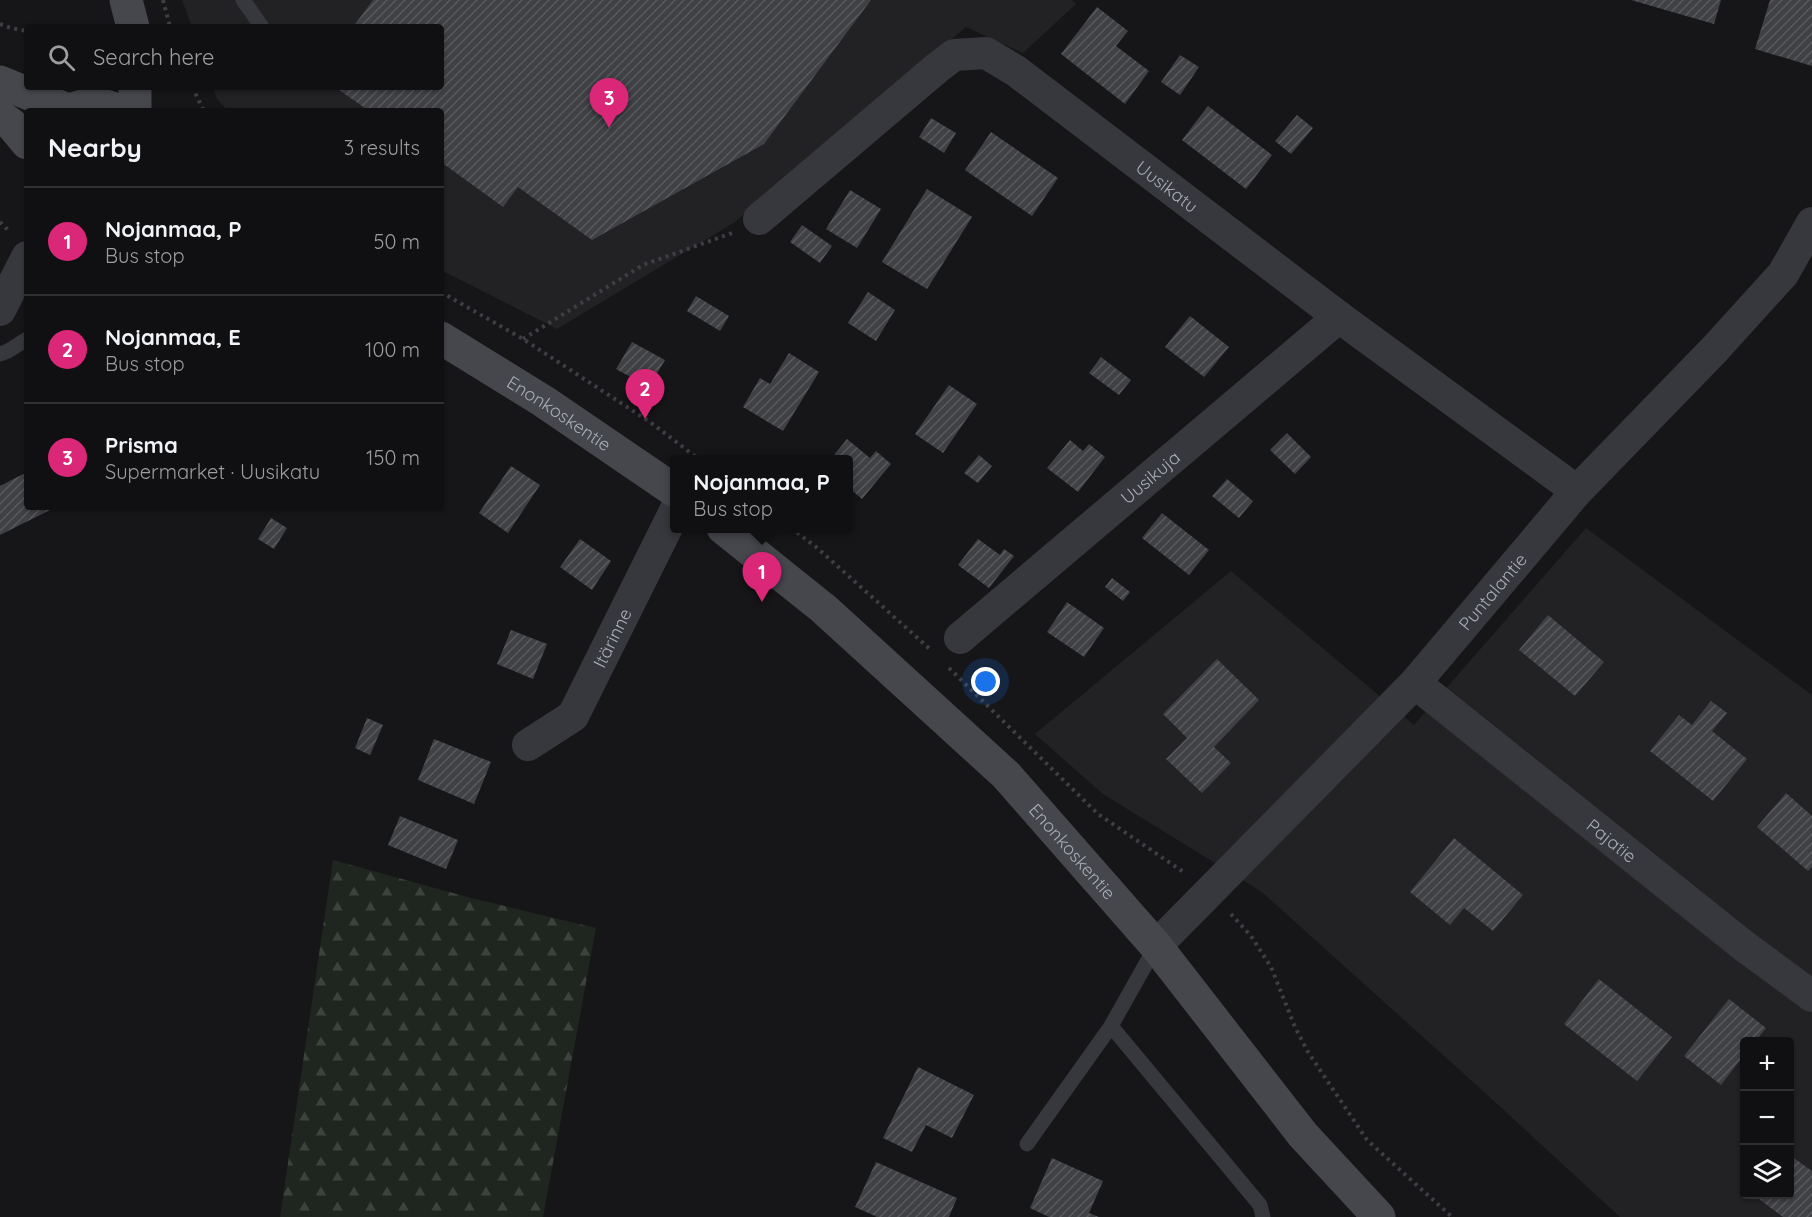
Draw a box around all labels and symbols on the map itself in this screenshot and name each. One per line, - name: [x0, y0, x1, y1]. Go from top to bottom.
- pin: 3: [590, 78, 628, 128]
- street label: Uusikatu: [1132, 155, 1203, 217]
- street label: Enonkoskentie: [503, 370, 616, 456]
- pin: 2: [626, 370, 664, 419]
- street label: Uusikuja: [1115, 445, 1185, 509]
- street label: Puntalantie: [1453, 548, 1531, 635]
- pin: 1: [742, 552, 782, 602]
- street label: Itärinne: [588, 604, 636, 671]
- your location: [971, 667, 1000, 696]
- street label: Enonkoskentie: [1024, 798, 1121, 904]
- street label: Pajatie: [1582, 813, 1641, 867]

